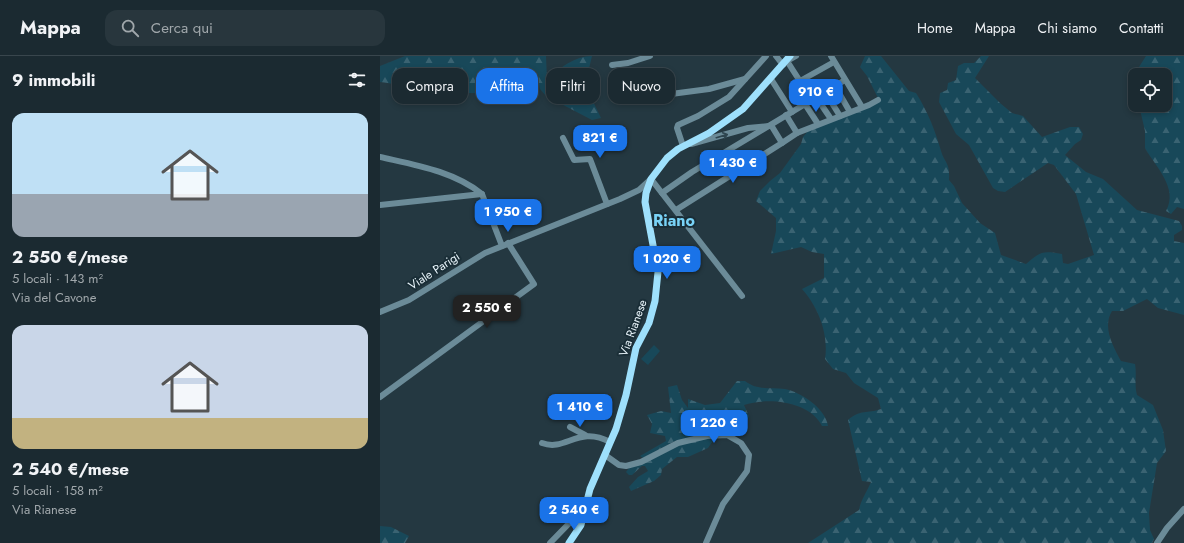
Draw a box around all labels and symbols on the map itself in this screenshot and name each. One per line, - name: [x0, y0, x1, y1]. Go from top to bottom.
- pin: 910 €: [788, 79, 844, 113]
- pin: 821 €: [572, 125, 628, 159]
- one-way arrow: [716, 132, 729, 139]
- pin: 1 430 €: [696, 150, 770, 184]
- pin: 1 950 €: [471, 199, 545, 233]
- district label: Riano: [653, 209, 695, 232]
- pin: 1 020 €: [630, 246, 704, 280]
- street label: Viale Parigi: [405, 248, 463, 294]
- pin: 2 550 €: [450, 295, 524, 329]
- street label: Via Rianese: [614, 297, 652, 359]
- pin: 1 410 €: [543, 394, 617, 428]
- pin: 1 220 €: [677, 410, 751, 444]
- pin: 2 540 €: [537, 497, 611, 531]

